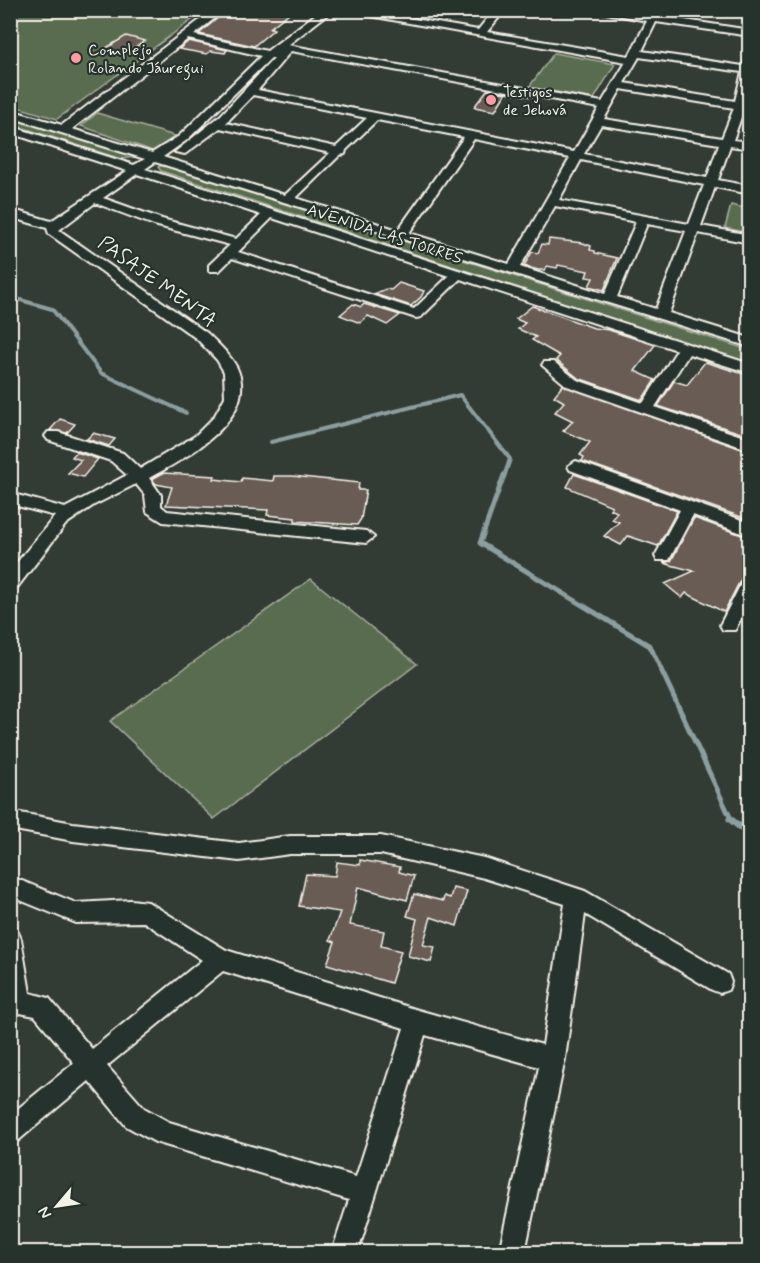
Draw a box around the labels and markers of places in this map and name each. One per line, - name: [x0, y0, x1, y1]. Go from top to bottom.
- place label: Complejo Rolando Jáuregui: [88, 40, 204, 80]
- marker: Complejo Rolando Jáuregui: [69, 51, 83, 65]
- place label: Testigos de Jehová: [503, 82, 567, 121]
- marker: Testigos de Jehová: [484, 93, 498, 107]

